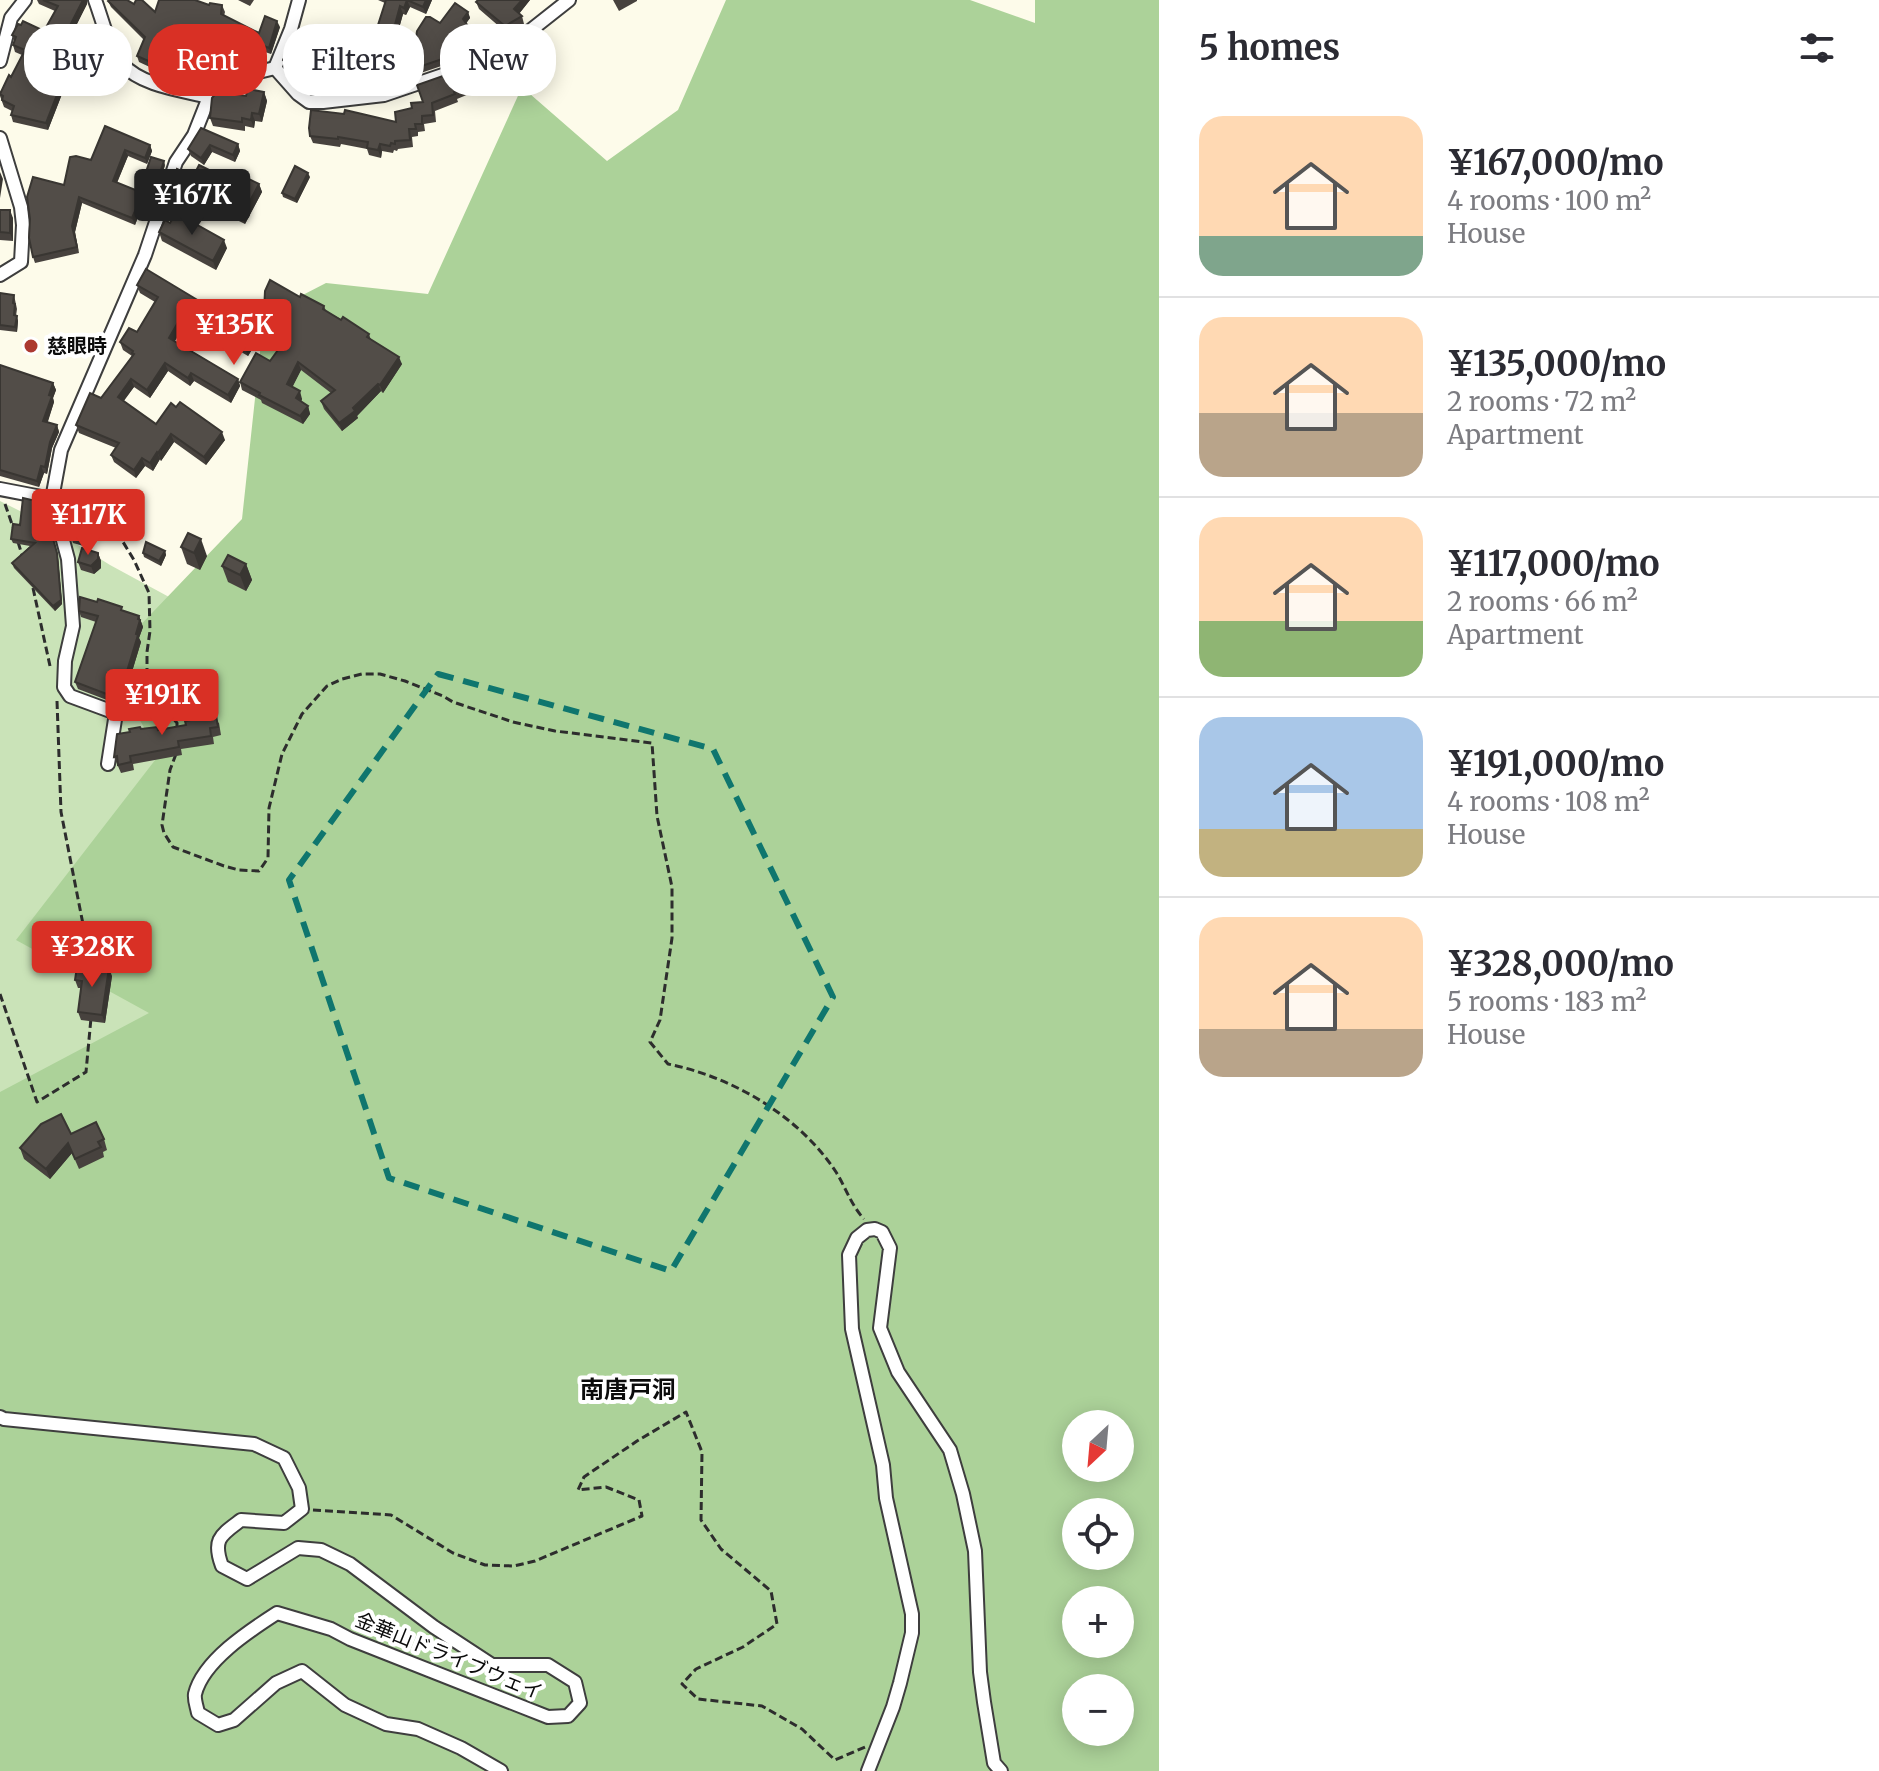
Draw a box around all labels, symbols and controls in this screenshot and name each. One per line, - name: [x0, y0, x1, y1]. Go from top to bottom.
- chip: Buy: [24, 24, 132, 96]
- chip: Rent: [148, 24, 267, 96]
- chip: Filters: [283, 24, 424, 96]
- chip: New: [440, 24, 556, 96]
- icon: filters: [1795, 26, 1839, 70]
- text: 5 homes: [1199, 27, 1340, 69]
- text: ¥167,000/mo: [1447, 142, 1663, 184]
- icon: home: [1263, 148, 1359, 244]
- pin: ¥167K: [136, 169, 248, 237]
- text: ¥167K: [152, 178, 232, 211]
- text: 4 rooms · 100 m²: [1447, 184, 1651, 217]
- text: House: [1447, 217, 1525, 250]
- pin: ¥135K: [178, 299, 290, 367]
- text: ¥135K: [194, 308, 274, 341]
- place label: 慈眼時: [47, 333, 107, 358]
- marker: 慈眼時: [22, 337, 40, 355]
- text: ¥135,000/mo: [1447, 343, 1666, 385]
- icon: home: [1263, 349, 1359, 445]
- text: 2 rooms · 72 m²: [1447, 385, 1636, 418]
- text: Apartment: [1447, 418, 1584, 451]
- pin: ¥117K: [32, 489, 144, 557]
- text: ¥117K: [50, 498, 126, 531]
- text: ¥117,000/mo: [1447, 543, 1659, 585]
- icon: home: [1263, 549, 1359, 645]
- text: 2 rooms · 66 m²: [1447, 585, 1638, 618]
- text: Apartment: [1447, 618, 1584, 651]
- pin: ¥191K: [106, 669, 218, 737]
- text: ¥191K: [124, 678, 200, 711]
- text: ¥191,000/mo: [1447, 743, 1664, 785]
- icon: home: [1263, 749, 1359, 845]
- text: 4 rooms · 108 m²: [1447, 785, 1650, 818]
- text: House: [1447, 818, 1525, 851]
- pin: ¥328K: [36, 921, 148, 989]
- text: ¥328K: [50, 930, 134, 963]
- text: ¥328,000/mo: [1447, 943, 1674, 985]
- icon: home: [1263, 949, 1359, 1045]
- text: 5 rooms · 183 m²: [1447, 985, 1646, 1018]
- text: House: [1447, 1018, 1525, 1051]
- district label: 南唐戸洞: [580, 1374, 676, 1405]
- north arrow: [1062, 1410, 1134, 1482]
- map controls: [1062, 1410, 1134, 1746]
- button: locate: [1062, 1498, 1134, 1570]
- button: +: [1062, 1586, 1134, 1658]
- street label: 金華山ドライブウェイ: [352, 1606, 547, 1705]
- button: −: [1062, 1674, 1134, 1746]

